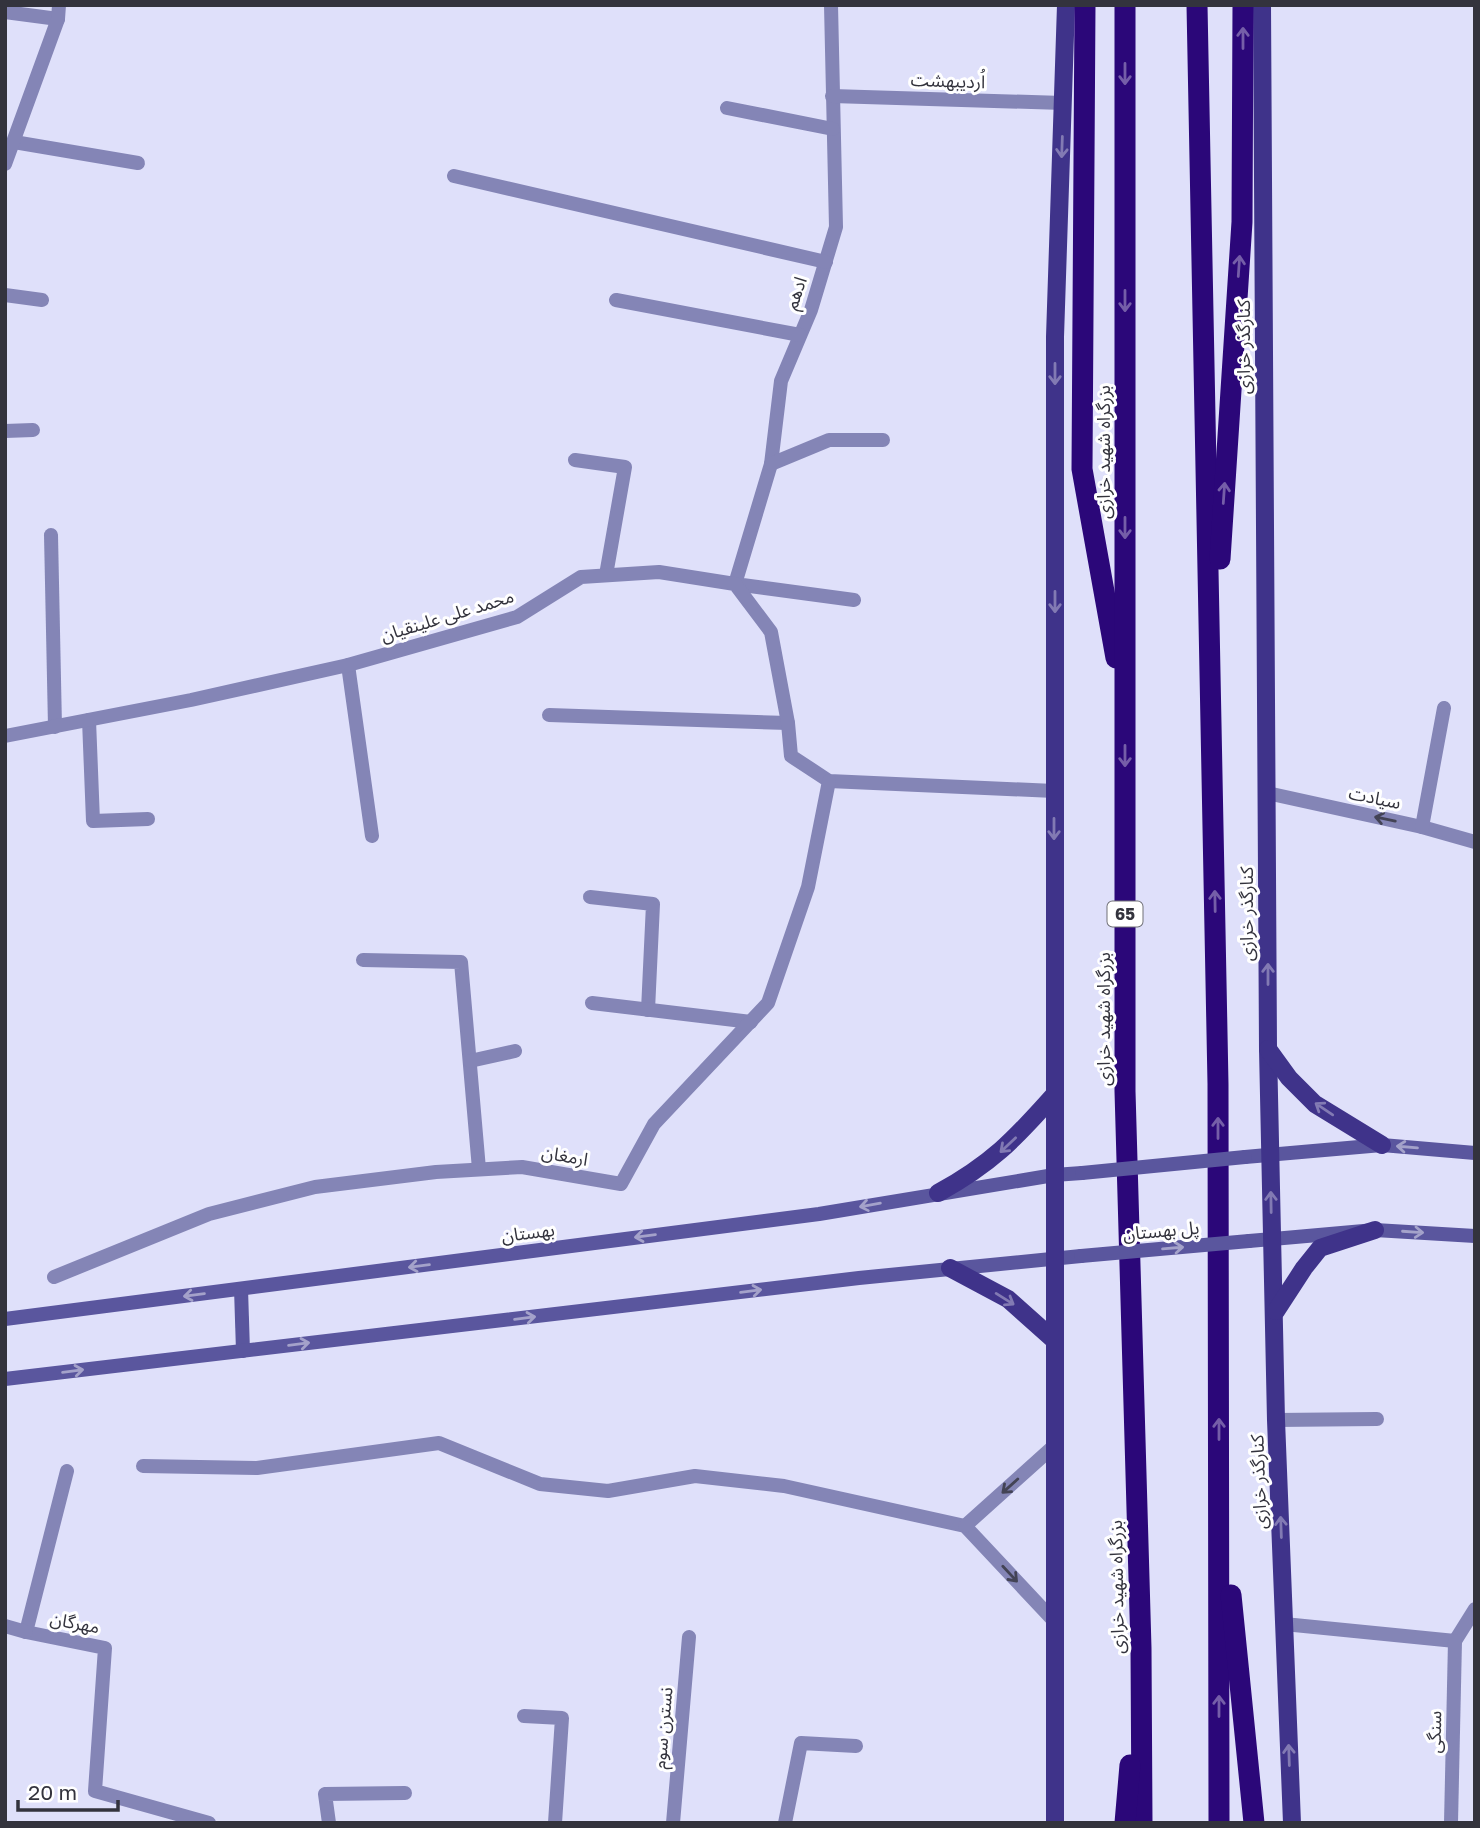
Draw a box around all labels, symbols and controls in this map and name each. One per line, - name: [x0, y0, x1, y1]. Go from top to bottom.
- one-way arrow: [1236, 27, 1249, 50]
- one-way arrow: [1118, 62, 1132, 85]
- street label: اُردیبهشت: [910, 66, 986, 93]
- one-way arrow: [1055, 135, 1068, 158]
- one-way arrow: [1233, 255, 1246, 277]
- street label: ادهم: [779, 274, 814, 313]
- one-way arrow: [1118, 289, 1132, 312]
- street label: کنارگذر خرازی: [1232, 299, 1255, 394]
- one-way arrow: [1048, 363, 1062, 386]
- street label: بزرگراه شهید خرازی: [1092, 385, 1115, 519]
- one-way arrow: [1218, 481, 1231, 504]
- one-way arrow: [1118, 517, 1132, 540]
- street label: محمد علی علینقیان: [378, 584, 517, 647]
- one-way arrow: [1048, 590, 1062, 613]
- one-way arrow: [1118, 744, 1132, 767]
- street label: سیادت: [1347, 781, 1403, 813]
- one-way arrow: [1374, 811, 1397, 825]
- one-way arrow: [1047, 818, 1061, 841]
- street label: کنارگذر خرازی: [1235, 866, 1258, 961]
- one-way arrow: [1208, 889, 1221, 912]
- road number: 65: [1108, 902, 1142, 926]
- street label: بزرگراه شهید خرازی: [1092, 952, 1115, 1086]
- one-way arrow: [1261, 963, 1275, 986]
- one-way arrow: [1314, 1102, 1334, 1116]
- one-way arrow: [1211, 1117, 1225, 1140]
- one-way arrow: [1000, 1137, 1017, 1154]
- street label: ارمغان: [540, 1140, 590, 1171]
- one-way arrow: [1396, 1140, 1419, 1153]
- one-way arrow: [1264, 1191, 1278, 1214]
- one-way arrow: [859, 1199, 882, 1212]
- street label: پل بهستان: [1122, 1216, 1200, 1245]
- street label: بهستان: [500, 1218, 556, 1247]
- one-way arrow: [1401, 1226, 1424, 1239]
- one-way arrow: [634, 1230, 657, 1243]
- one-way arrow: [1162, 1241, 1184, 1254]
- one-way arrow: [409, 1259, 431, 1272]
- one-way arrow: [739, 1284, 762, 1297]
- one-way arrow: [183, 1289, 206, 1302]
- one-way arrow: [995, 1292, 1015, 1306]
- one-way arrow: [513, 1311, 536, 1324]
- one-way arrow: [287, 1338, 310, 1351]
- one-way arrow: [61, 1364, 84, 1377]
- one-way arrow: [1212, 1418, 1226, 1441]
- street label: کنارگذر خرازی: [1245, 1434, 1272, 1530]
- one-way arrow: [1002, 1478, 1019, 1495]
- one-way arrow: [1274, 1516, 1287, 1539]
- street label: بزرگراه شهید خرازی: [1104, 1520, 1129, 1654]
- one-way arrow: [1001, 1565, 1018, 1582]
- street label: مهرگان: [48, 1606, 102, 1639]
- street label: نسترن سوم: [647, 1686, 681, 1770]
- one-way arrow: [1212, 1694, 1226, 1717]
- street label: سنگی: [1423, 1710, 1446, 1754]
- one-way arrow: [1283, 1743, 1296, 1766]
- scale bar: [18, 1769, 117, 1813]
- text: 20 m: [28, 1779, 77, 1805]

